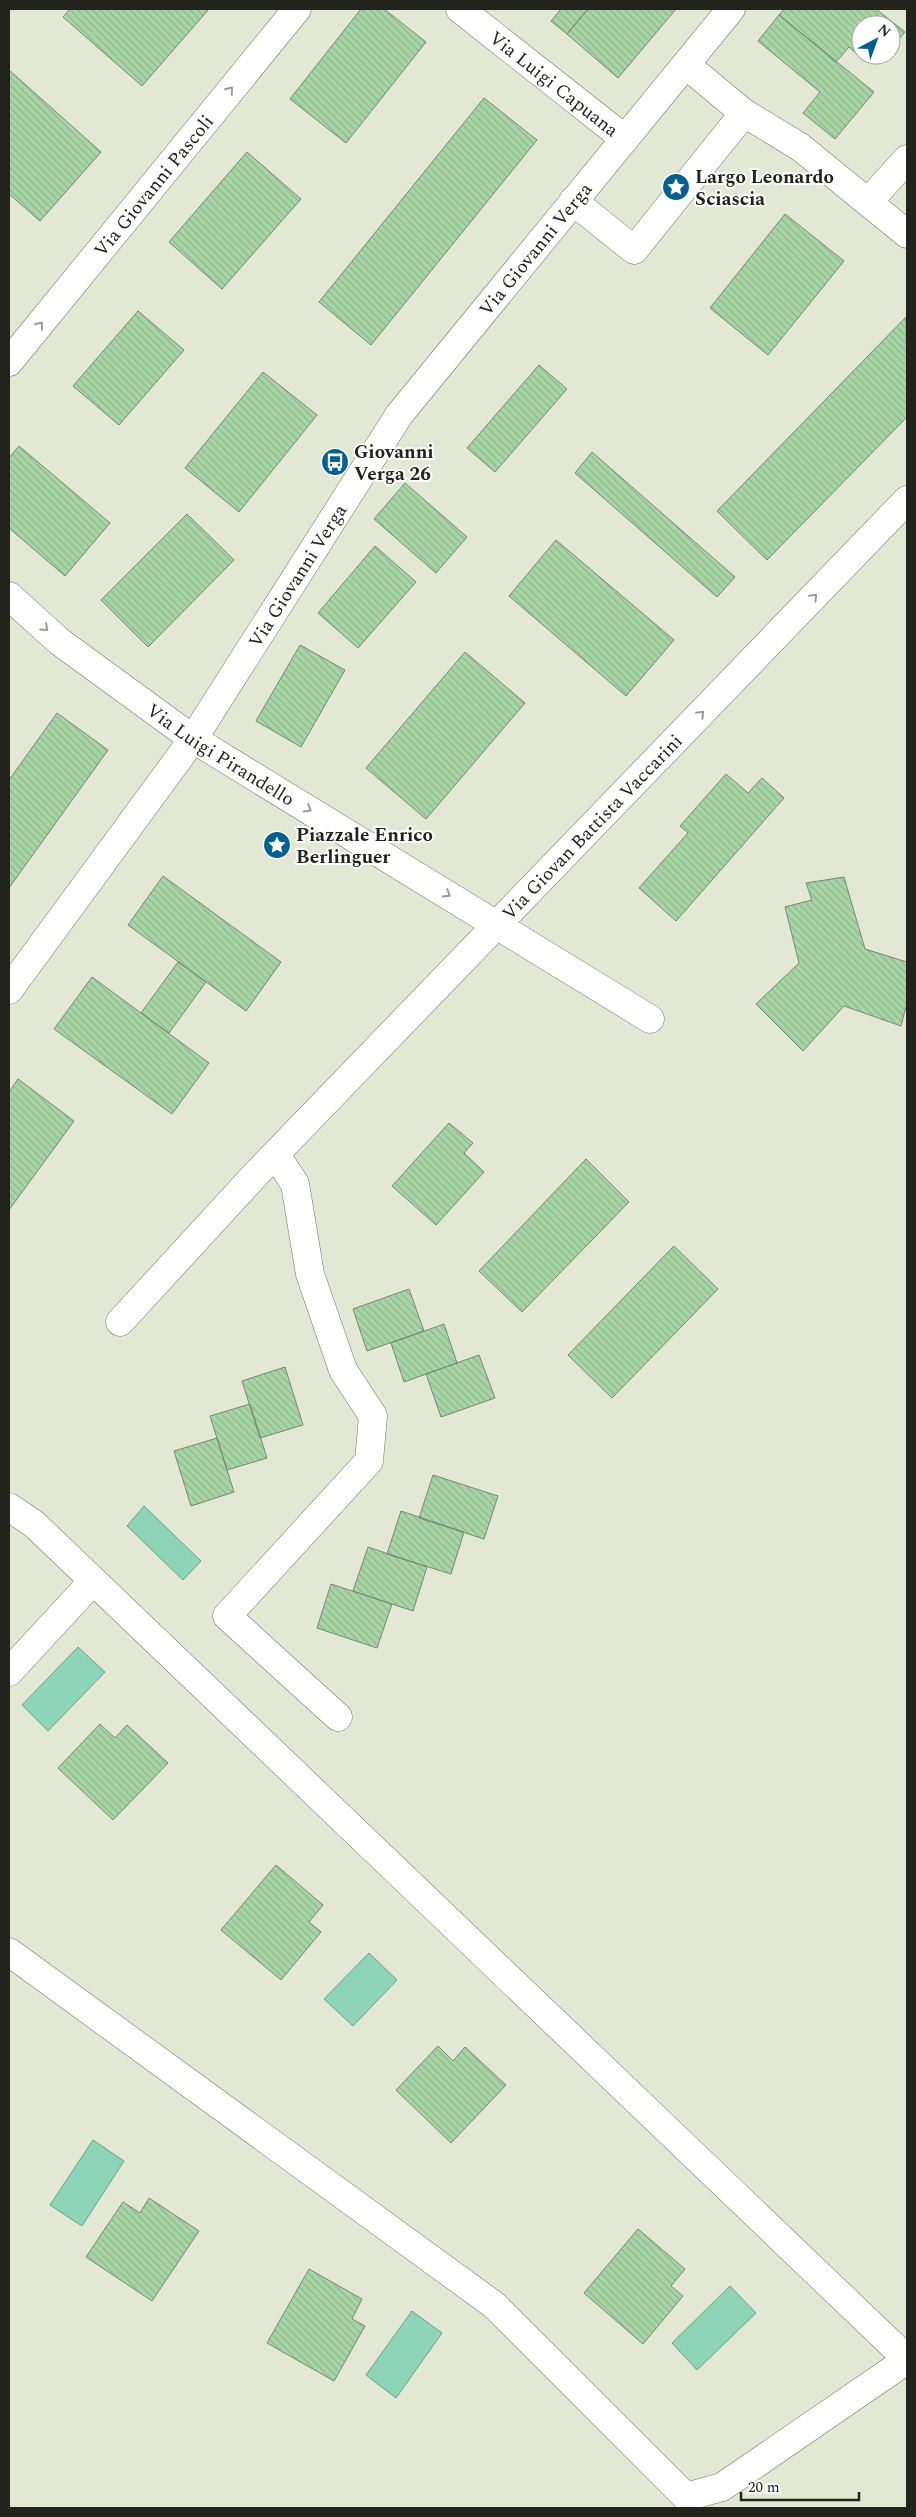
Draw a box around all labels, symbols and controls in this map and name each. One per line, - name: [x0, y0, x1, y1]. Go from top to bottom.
- north arrow: [851, 15, 901, 65]
- text: N: [873, 19, 895, 42]
- street label: Via Luigi Capuana: [482, 24, 625, 145]
- one-way arrow: [225, 87, 233, 96]
- street label: Via Giovanni Pascoli: [87, 109, 221, 264]
- place label: Largo Leonardo Sciascia: [695, 163, 834, 214]
- place icon: Largo Leonardo Sciascia: [661, 172, 691, 202]
- street label: Via Giovanni Verga: [473, 176, 600, 323]
- one-way arrow: [34, 321, 43, 330]
- place label: Giovanni Verga 26: [354, 438, 434, 489]
- bus stop icon: Giovanni Verga 26: [320, 447, 350, 477]
- street label: Via Giovanni Verga: [242, 498, 355, 654]
- one-way arrow: [808, 594, 817, 603]
- one-way arrow: [40, 622, 49, 631]
- street label: Via Luigi Pirandello: [140, 697, 300, 814]
- one-way arrow: [695, 710, 704, 719]
- street label: Via Giovan Battista Vaccarini: [496, 728, 690, 927]
- one-way arrow: [303, 803, 312, 813]
- place label: Piazzale Enrico Berlinguer: [296, 821, 433, 872]
- place icon: Piazzale Enrico Berlinguer: [262, 830, 292, 860]
- one-way arrow: [442, 888, 451, 898]
- scale bar: [741, 2470, 858, 2502]
- text: 20 m: [748, 2476, 780, 2499]

